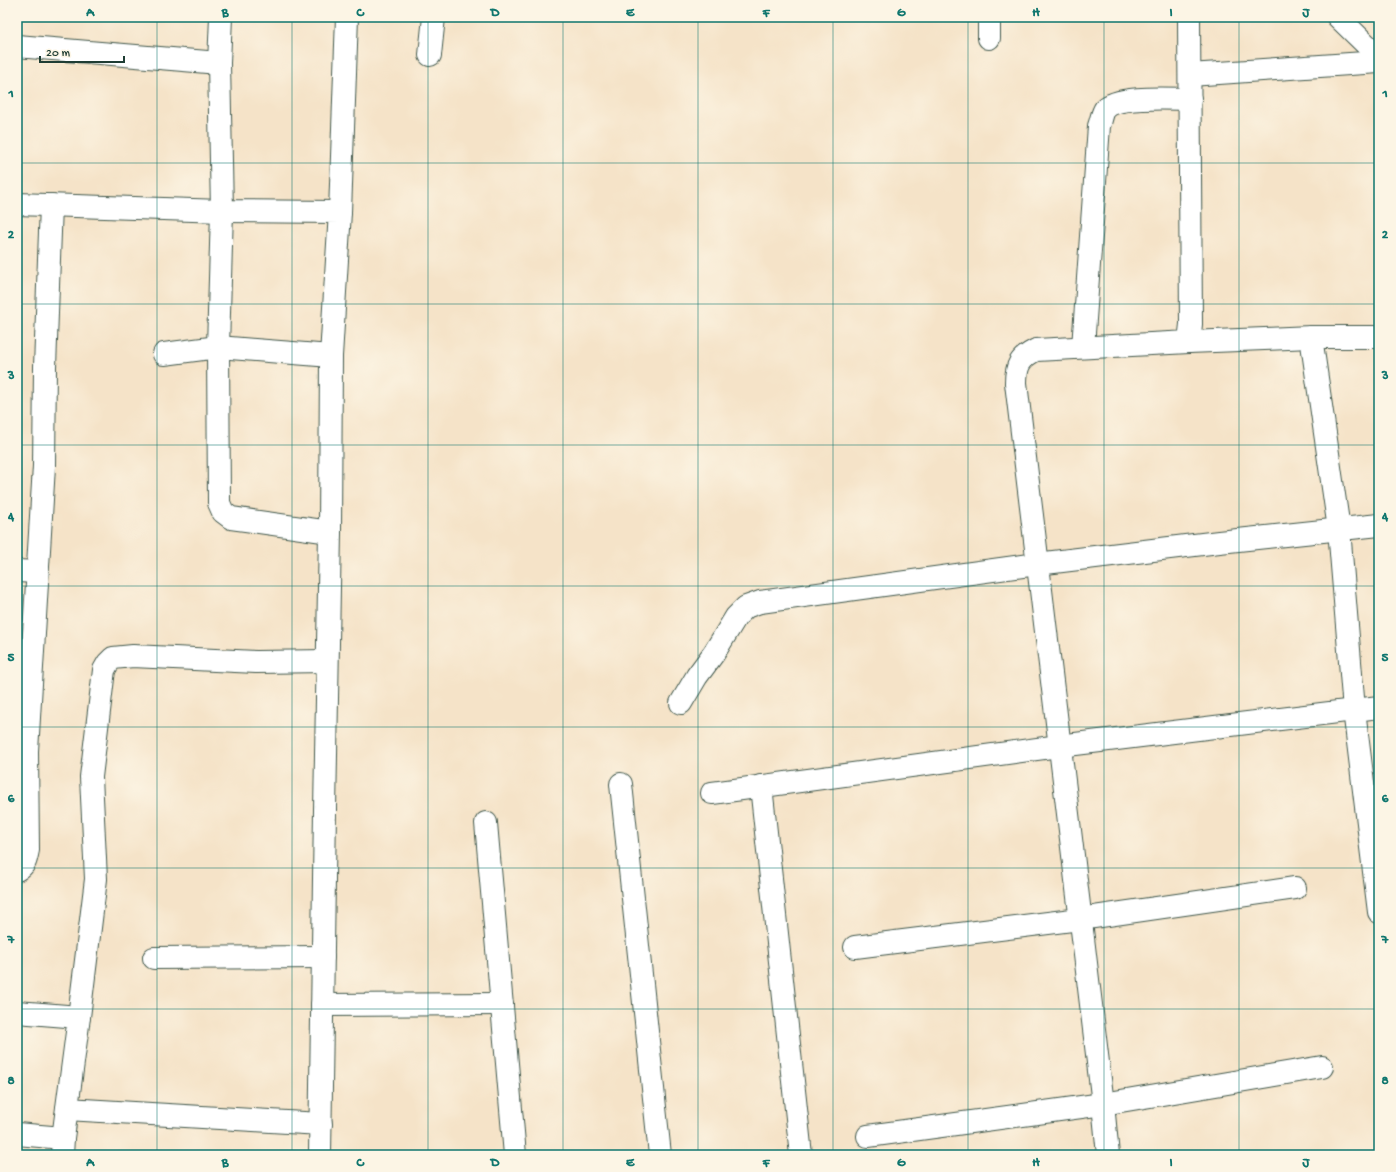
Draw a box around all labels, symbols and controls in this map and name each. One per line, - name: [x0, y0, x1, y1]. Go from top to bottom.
- text: A: [85, 6, 95, 21]
- text: B: [221, 6, 230, 21]
- text: C: [355, 6, 365, 21]
- text: D: [490, 6, 500, 21]
- text: E: [626, 6, 635, 21]
- text: F: [762, 6, 771, 21]
- text: G: [897, 6, 906, 21]
- text: H: [1032, 6, 1040, 21]
- text: I: [1169, 6, 1173, 21]
- text: J: [1302, 6, 1311, 21]
- scale bar: [40, 38, 124, 64]
- text: 20 m: [46, 47, 71, 61]
- text: 1: [7, 87, 14, 102]
- text: 1: [1381, 87, 1388, 102]
- text: 2: [8, 228, 15, 243]
- text: 2: [1382, 228, 1389, 243]
- text: 3: [7, 369, 15, 384]
- text: 3: [1381, 369, 1389, 384]
- text: 4: [7, 510, 15, 525]
- text: 4: [1381, 510, 1389, 525]
- text: 5: [8, 651, 15, 666]
- text: 5: [1382, 651, 1389, 666]
- text: 6: [8, 792, 15, 807]
- text: 6: [1382, 792, 1389, 807]
- text: 7: [7, 933, 16, 948]
- text: 7: [1381, 933, 1390, 948]
- text: 8: [7, 1074, 15, 1089]
- text: 8: [1381, 1074, 1389, 1089]
- text: A: [85, 1156, 95, 1171]
- text: B: [221, 1156, 230, 1171]
- text: C: [355, 1156, 365, 1171]
- text: D: [490, 1156, 500, 1171]
- text: E: [626, 1156, 635, 1171]
- text: F: [762, 1156, 771, 1171]
- text: G: [897, 1156, 906, 1171]
- text: H: [1032, 1156, 1040, 1171]
- text: I: [1169, 1156, 1173, 1171]
- text: J: [1302, 1156, 1311, 1171]

